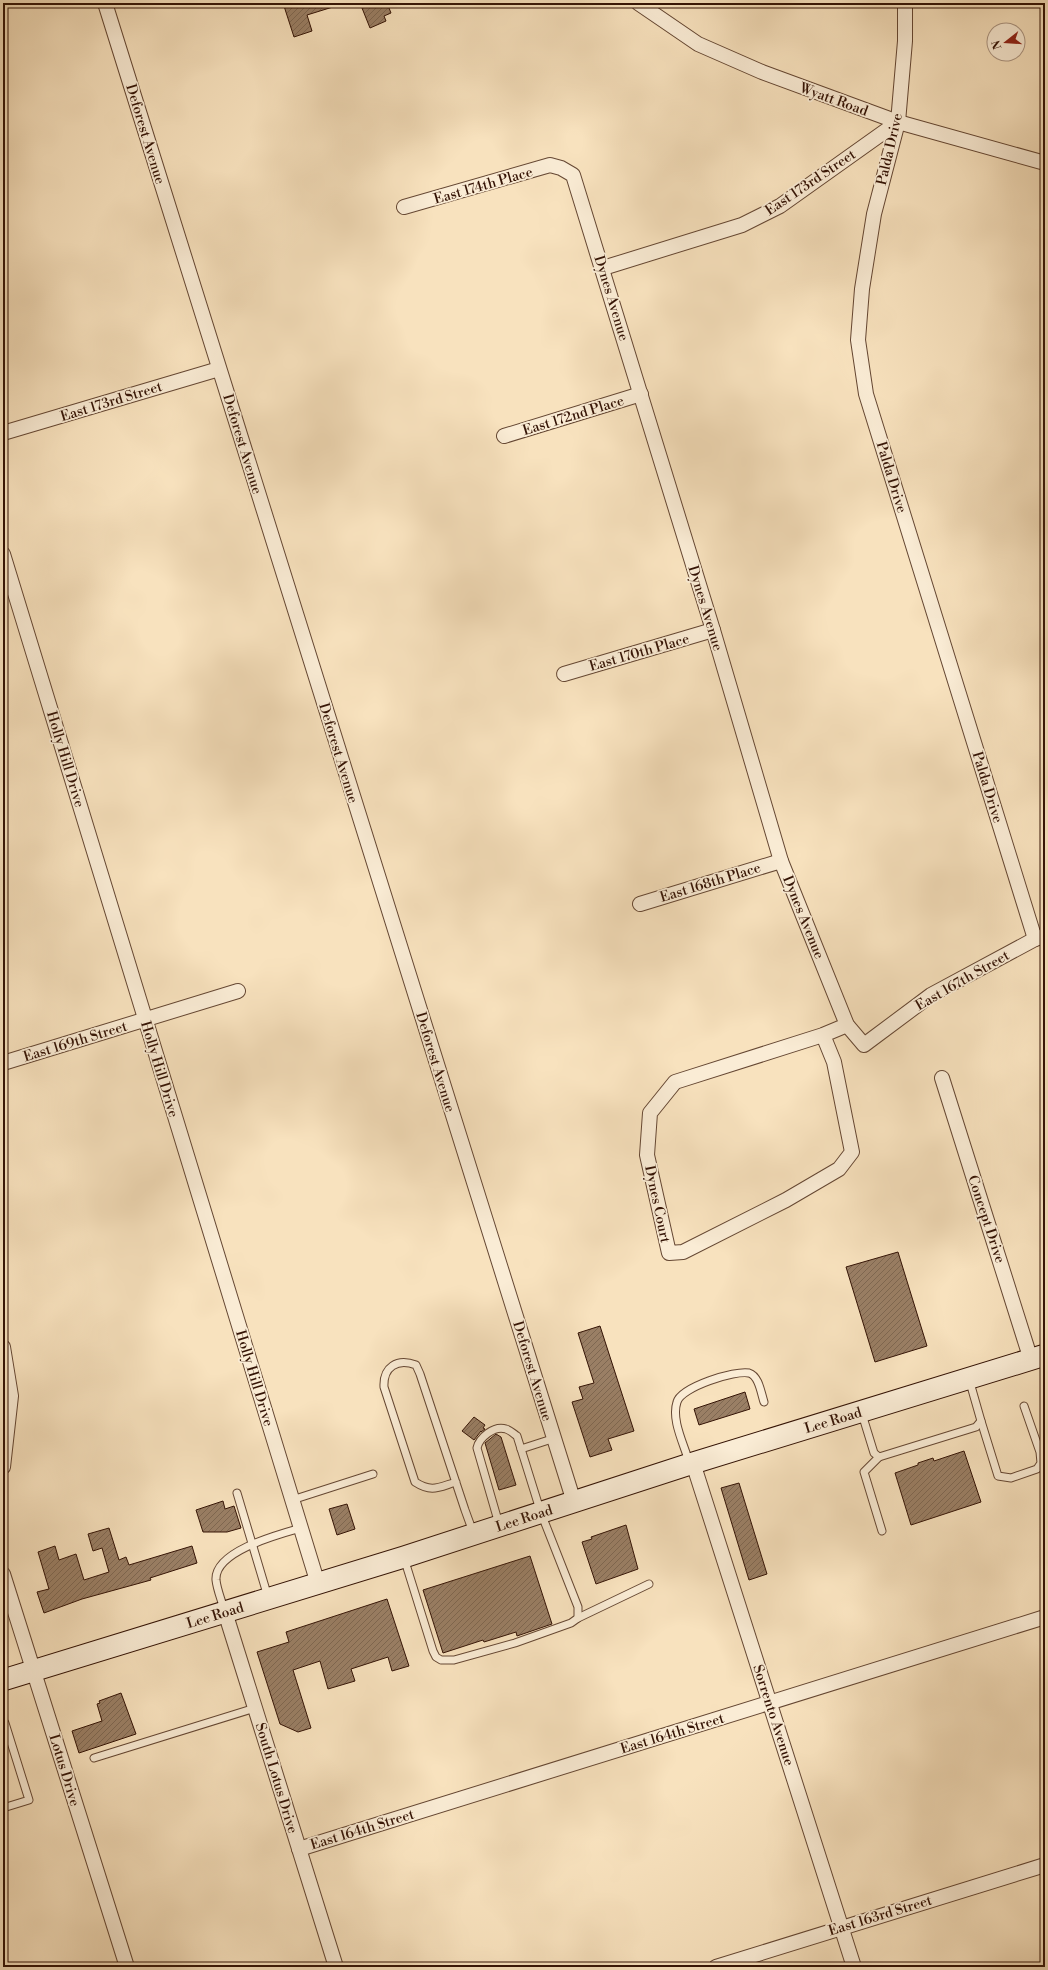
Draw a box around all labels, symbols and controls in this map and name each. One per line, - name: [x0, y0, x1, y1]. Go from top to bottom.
- north arrow: [986, 22, 1026, 62]
- text: N: [989, 38, 1005, 51]
- street label: Wyatt Road: [796, 79, 870, 121]
- street label: Deforest Avenue: [121, 82, 169, 187]
- street label: Palda Drive: [873, 111, 907, 187]
- street label: East 173rd Street: [762, 146, 859, 220]
- street label: East 174th Place: [432, 163, 535, 209]
- street label: Dynes Avenue: [590, 253, 633, 343]
- street label: East 173rd Street: [58, 378, 164, 426]
- street label: Deforest Avenue: [218, 392, 266, 497]
- street label: East 172nd Place: [520, 392, 626, 440]
- street label: Palda Drive: [872, 439, 910, 515]
- street label: Dynes Avenue: [684, 563, 727, 653]
- street label: East 170th Place: [587, 630, 691, 676]
- street label: Deforest Avenue: [314, 701, 362, 806]
- street label: Holly Hill Drive: [42, 709, 88, 810]
- street label: Palda Drive: [968, 749, 1006, 825]
- street label: East 168th Place: [658, 859, 763, 907]
- street label: Dynes Avenue: [778, 873, 828, 962]
- street label: East 167th Street: [912, 947, 1013, 1015]
- street label: Deforest Avenue: [411, 1010, 459, 1115]
- street label: East 169th Street: [21, 1018, 129, 1066]
- street label: Holly Hill Drive: [136, 1019, 182, 1120]
- street label: Dynes Court: [640, 1164, 674, 1245]
- street label: Concept Drive: [963, 1173, 1009, 1266]
- street label: Deforest Avenue: [508, 1319, 556, 1424]
- street label: Holly Hill Drive: [231, 1328, 277, 1429]
- street label: Lee Road: [803, 1404, 864, 1438]
- street label: Lee Road: [494, 1501, 555, 1537]
- street label: Lee Road: [185, 1599, 246, 1633]
- street label: Sorrento Avenue: [748, 1662, 798, 1768]
- street label: East 164th Street: [618, 1710, 727, 1758]
- street label: South Lotus Drive: [251, 1721, 301, 1836]
- street label: Lotus Drive: [45, 1732, 84, 1809]
- street label: East 164th Street: [308, 1806, 417, 1854]
- street label: East 163rd Street: [826, 1892, 934, 1940]

